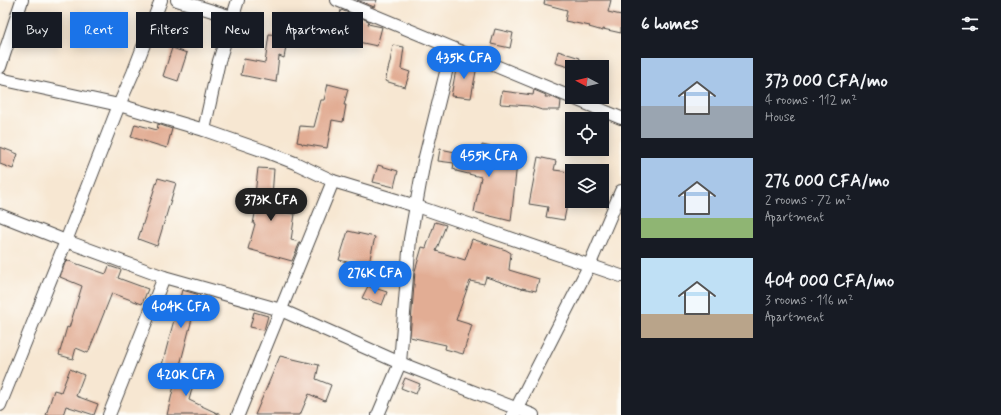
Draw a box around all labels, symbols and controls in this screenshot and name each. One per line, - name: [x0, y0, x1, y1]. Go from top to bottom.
- chip: Buy: [12, 12, 62, 48]
- chip: Rent: [70, 12, 128, 48]
- chip: Filters: [136, 12, 203, 48]
- chip: New: [211, 12, 264, 48]
- chip: Apartment: [272, 12, 363, 48]
- text: 6 homes: [641, 13, 699, 35]
- icon: filters: [959, 13, 981, 35]
- pin: 435K CFA: [423, 46, 505, 80]
- text: 435K CFA: [436, 50, 492, 67]
- north arrow: [565, 60, 609, 104]
- map controls: [565, 60, 609, 208]
- text: 373 000 CFA/mo: [765, 70, 888, 92]
- icon: home: [673, 74, 721, 122]
- text: 4 rooms · 112 m²: [765, 92, 857, 109]
- text: House: [765, 109, 796, 126]
- button: locate: [565, 112, 609, 156]
- pin: 455K CFA: [448, 144, 530, 178]
- text: 455K CFA: [460, 148, 518, 165]
- button: layers: [565, 164, 609, 208]
- text: 276 000 CFA/mo: [765, 170, 890, 192]
- icon: home: [673, 174, 721, 222]
- pin: 373K CFA: [230, 188, 312, 222]
- text: 373K CFA: [244, 192, 298, 209]
- text: 2 rooms · 72 m²: [765, 192, 851, 209]
- text: Apartment: [765, 209, 824, 226]
- pin: 276K CFA: [334, 261, 416, 295]
- text: 276K CFA: [348, 265, 402, 282]
- text: 404 000 CFA/mo: [765, 270, 894, 292]
- icon: home: [673, 274, 721, 322]
- text: 3 rooms · 116 m²: [765, 292, 854, 309]
- pin: 404K CFA: [140, 295, 222, 329]
- text: 404K CFA: [152, 299, 210, 316]
- text: Apartment: [765, 309, 824, 326]
- pin: 420K CFA: [145, 363, 227, 397]
- text: 420K CFA: [157, 367, 215, 384]

